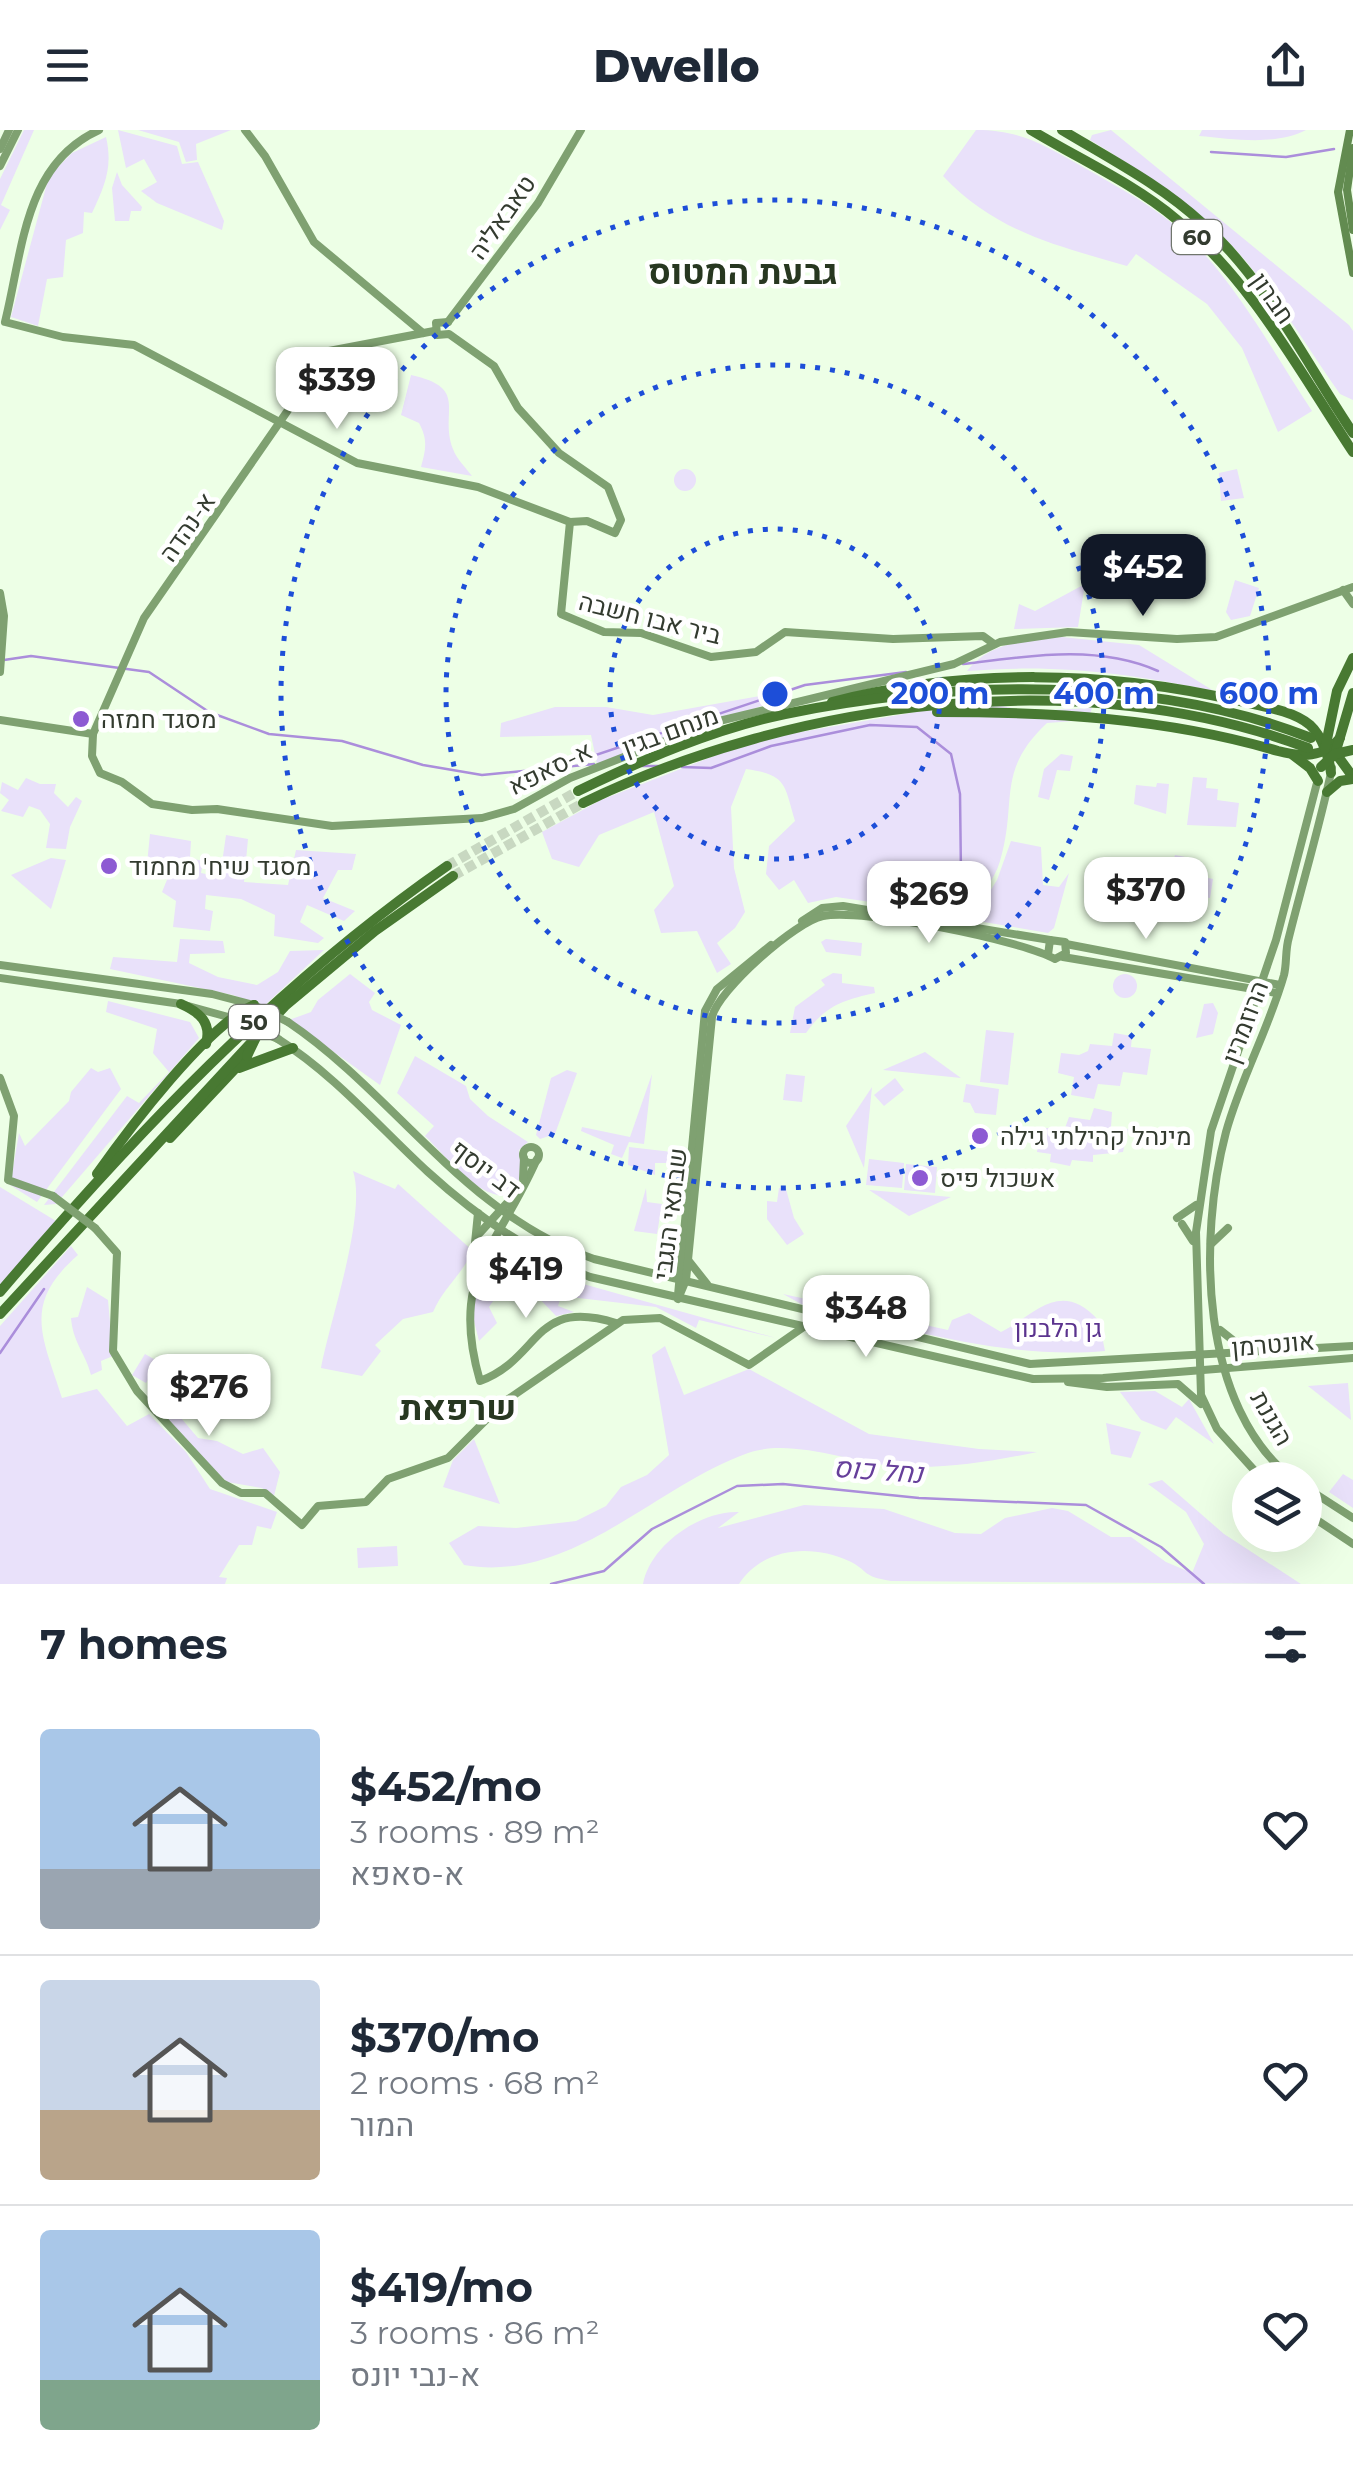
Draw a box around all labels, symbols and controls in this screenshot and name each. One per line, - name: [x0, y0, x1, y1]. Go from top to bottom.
- icon: menu: [40, 38, 95, 93]
- text: Dwello: [593, 38, 760, 93]
- icon: share: [1258, 38, 1313, 93]
- street label: טאבאליה: [462, 169, 542, 265]
- road number: 60: [1172, 220, 1222, 254]
- district label: גבעת המטוס: [648, 250, 838, 293]
- street label: חברון: [1245, 267, 1301, 329]
- pin: $339: [278, 347, 396, 432]
- text: $339: [298, 360, 376, 399]
- street label: א-נהדה: [153, 487, 221, 567]
- pin: $452: [1084, 534, 1202, 619]
- text: $452: [1103, 547, 1183, 586]
- street label: ביר אבו חשבה: [576, 586, 724, 650]
- text: 200 m: [891, 675, 989, 712]
- text: 400 m: [1053, 675, 1155, 712]
- text: 600 m: [1219, 675, 1319, 712]
- centre of rings: [757, 676, 793, 712]
- street label: מנחם בגין: [618, 700, 722, 762]
- place label: מסגד חמזה: [101, 704, 217, 734]
- marker: מסגד חמזה: [70, 708, 92, 730]
- street label: א-סאפא: [503, 735, 597, 801]
- place label: מסגד שיח' מחמוד: [129, 851, 311, 881]
- marker: מסגד שיח' מחמוד: [98, 855, 120, 877]
- pin: $370: [1087, 857, 1205, 942]
- pin: $269: [870, 861, 988, 946]
- text: $370: [1106, 870, 1186, 909]
- text: $269: [889, 874, 969, 913]
- street label: הרוזמרין: [1216, 976, 1274, 1068]
- road number: 50: [229, 1005, 279, 1039]
- place label: מינהל קהילתי גילה: [1000, 1121, 1192, 1151]
- marker: מינהל קהילתי גילה: [969, 1125, 991, 1147]
- street label: דב יוסף: [446, 1133, 526, 1205]
- street label: שבתאי הנגבי: [647, 1146, 693, 1282]
- place label: אשכול פיס: [940, 1163, 1055, 1193]
- marker: אשכול פיס: [909, 1167, 931, 1189]
- pin: $419: [467, 1236, 585, 1321]
- text: $419: [489, 1249, 563, 1288]
- pin: $348: [807, 1275, 925, 1360]
- text: $348: [825, 1288, 907, 1327]
- park label: גן הלבנון: [1014, 1313, 1102, 1343]
- street label: אונטרמן: [1230, 1325, 1316, 1363]
- pin: $276: [150, 1354, 268, 1439]
- text: $276: [170, 1367, 248, 1406]
- street label: הגננת: [1244, 1385, 1300, 1451]
- district label: שרפאת: [400, 1386, 516, 1429]
- water label: נחל כוס: [832, 1450, 926, 1490]
- map controls: [1232, 1462, 1322, 1552]
- button: layers: [1232, 1462, 1322, 1552]
- icon: filters: [1258, 1617, 1313, 1672]
- text: 7 homes: [40, 1618, 228, 1670]
- text: $452/mo: [350, 1760, 542, 1812]
- icon: home: [120, 1769, 240, 1889]
- icon: heart: [1258, 1802, 1313, 1857]
- text: 3 rooms · 89 m²: [350, 1812, 599, 1851]
- text: א-סאפא: [350, 1854, 464, 1893]
- text: $370/mo: [350, 2011, 540, 2063]
- icon: home: [120, 2020, 240, 2140]
- icon: heart: [1258, 2053, 1313, 2108]
- text: 2 rooms · 68 m²: [350, 2063, 600, 2102]
- text: המור: [350, 2105, 414, 2144]
- text: $419/mo: [350, 2261, 533, 2313]
- icon: home: [120, 2270, 240, 2390]
- icon: heart: [1258, 2303, 1313, 2358]
- text: 3 rooms · 86 m²: [350, 2313, 599, 2352]
- text: א-נבי יונס: [350, 2355, 480, 2394]

